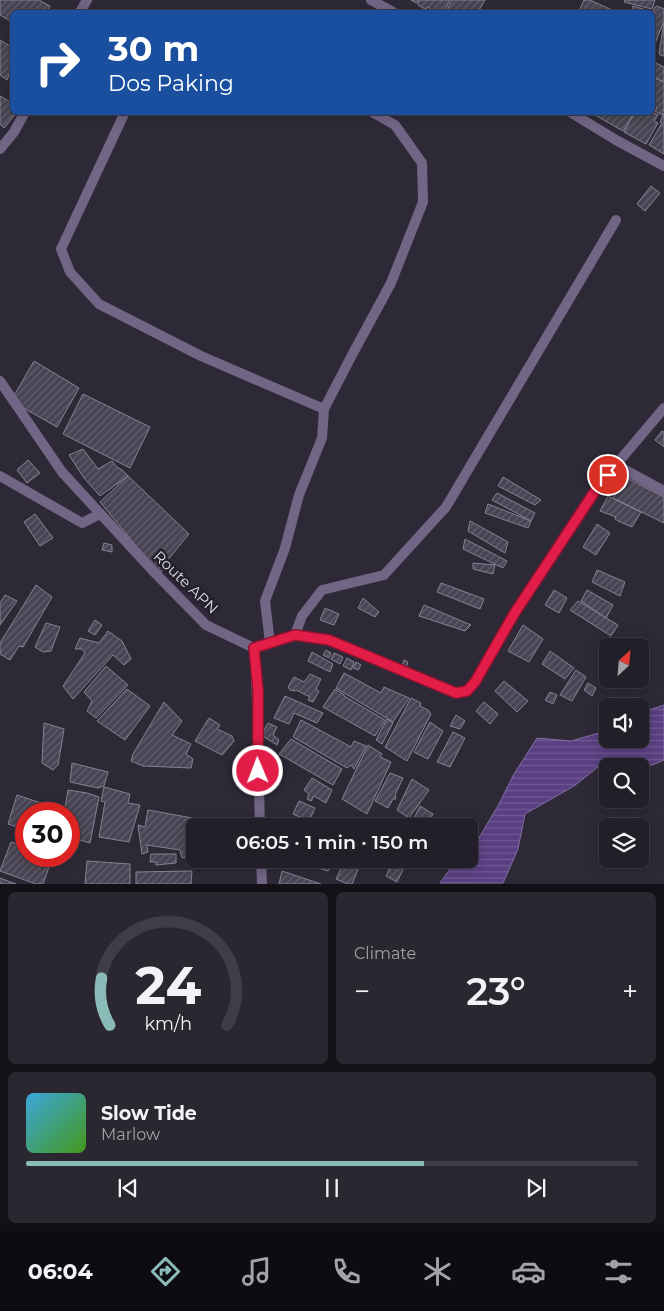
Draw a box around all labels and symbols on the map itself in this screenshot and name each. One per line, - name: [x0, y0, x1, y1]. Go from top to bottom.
- pin: [587, 454, 629, 496]
- street label: Route APN: [150, 546, 222, 618]
- north arrow: [599, 638, 649, 688]
- position arrow: [231, 744, 283, 796]
- speed limit sign: 30: [15, 802, 80, 867]

